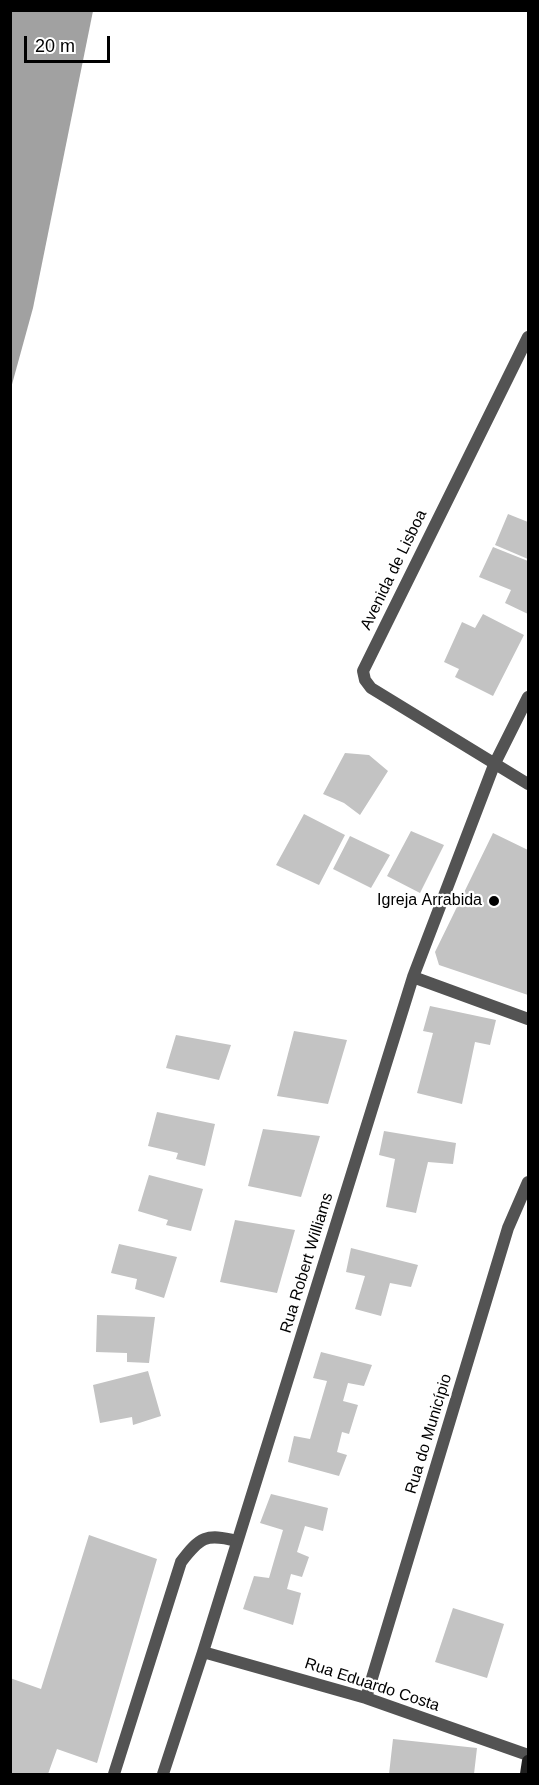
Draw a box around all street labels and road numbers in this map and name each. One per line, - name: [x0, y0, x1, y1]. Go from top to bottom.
- street label: Avenida de Lisboa: [357, 507, 431, 633]
- street label: Rua Robert Williams: [277, 1190, 337, 1336]
- street label: Rua do Município: [402, 1372, 456, 1496]
- street label: Rua Eduardo Costa: [302, 1654, 442, 1716]

